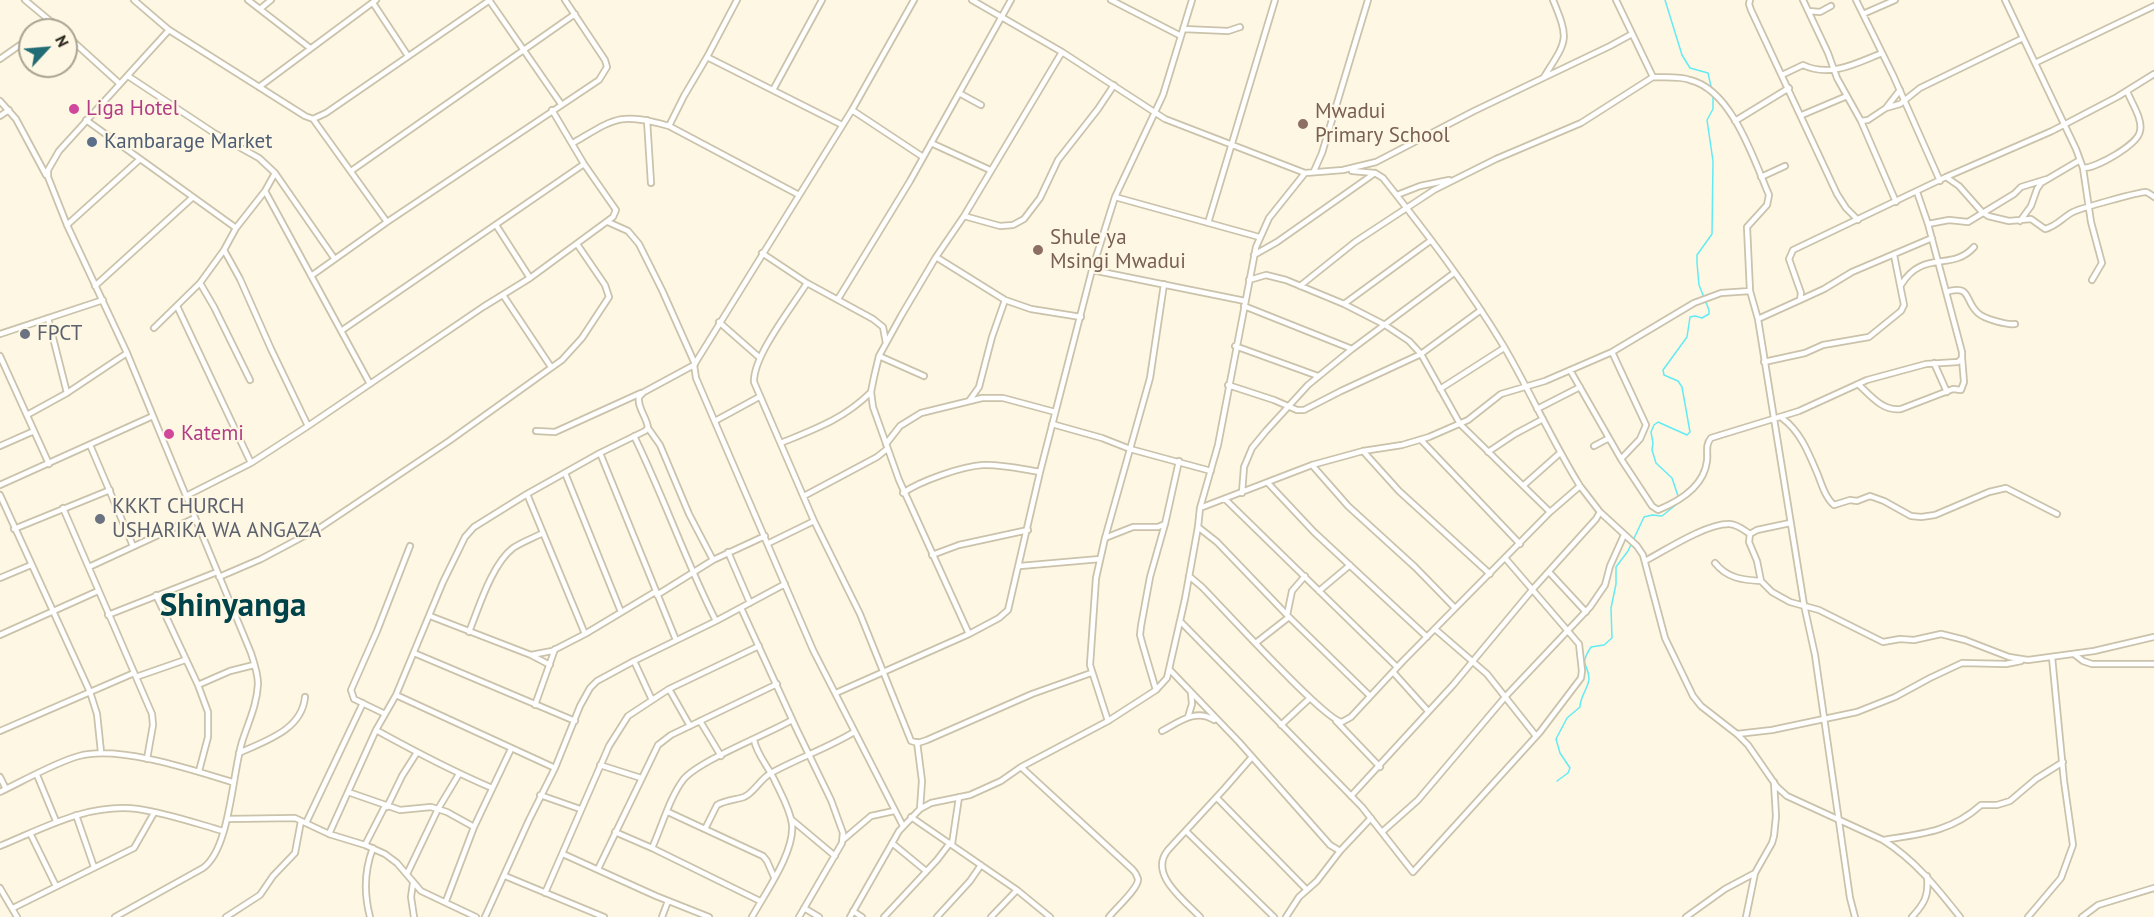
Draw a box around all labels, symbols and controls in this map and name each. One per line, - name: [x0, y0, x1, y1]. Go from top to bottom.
- north arrow: [18, 18, 78, 78]
- text: N: [51, 32, 74, 50]
- place label: Liga Hotel: [86, 96, 179, 122]
- place label: Mwadui Primary School: [1315, 99, 1450, 149]
- marker: Liga Hotel: [67, 102, 81, 116]
- marker: Mwadui Primary School: [1296, 117, 1310, 131]
- place label: Kambarage Market: [104, 129, 272, 155]
- marker: Kambarage Market: [85, 135, 99, 149]
- place label: Shule ya Msingi Mwadui: [1050, 225, 1186, 275]
- marker: Shule ya Msingi Mwadui: [1031, 243, 1045, 257]
- place label: FPCT: [37, 321, 82, 347]
- marker: FPCT: [18, 327, 32, 341]
- place label: Katemi: [181, 421, 244, 447]
- marker: Katemi: [162, 427, 176, 441]
- place label: KKKT CHURCH USHARIKA WA ANGAZA: [112, 494, 321, 544]
- marker: KKKT CHURCH USHARIKA WA ANGAZA: [93, 512, 107, 526]
- district label: Shinyanga: [160, 587, 306, 627]

